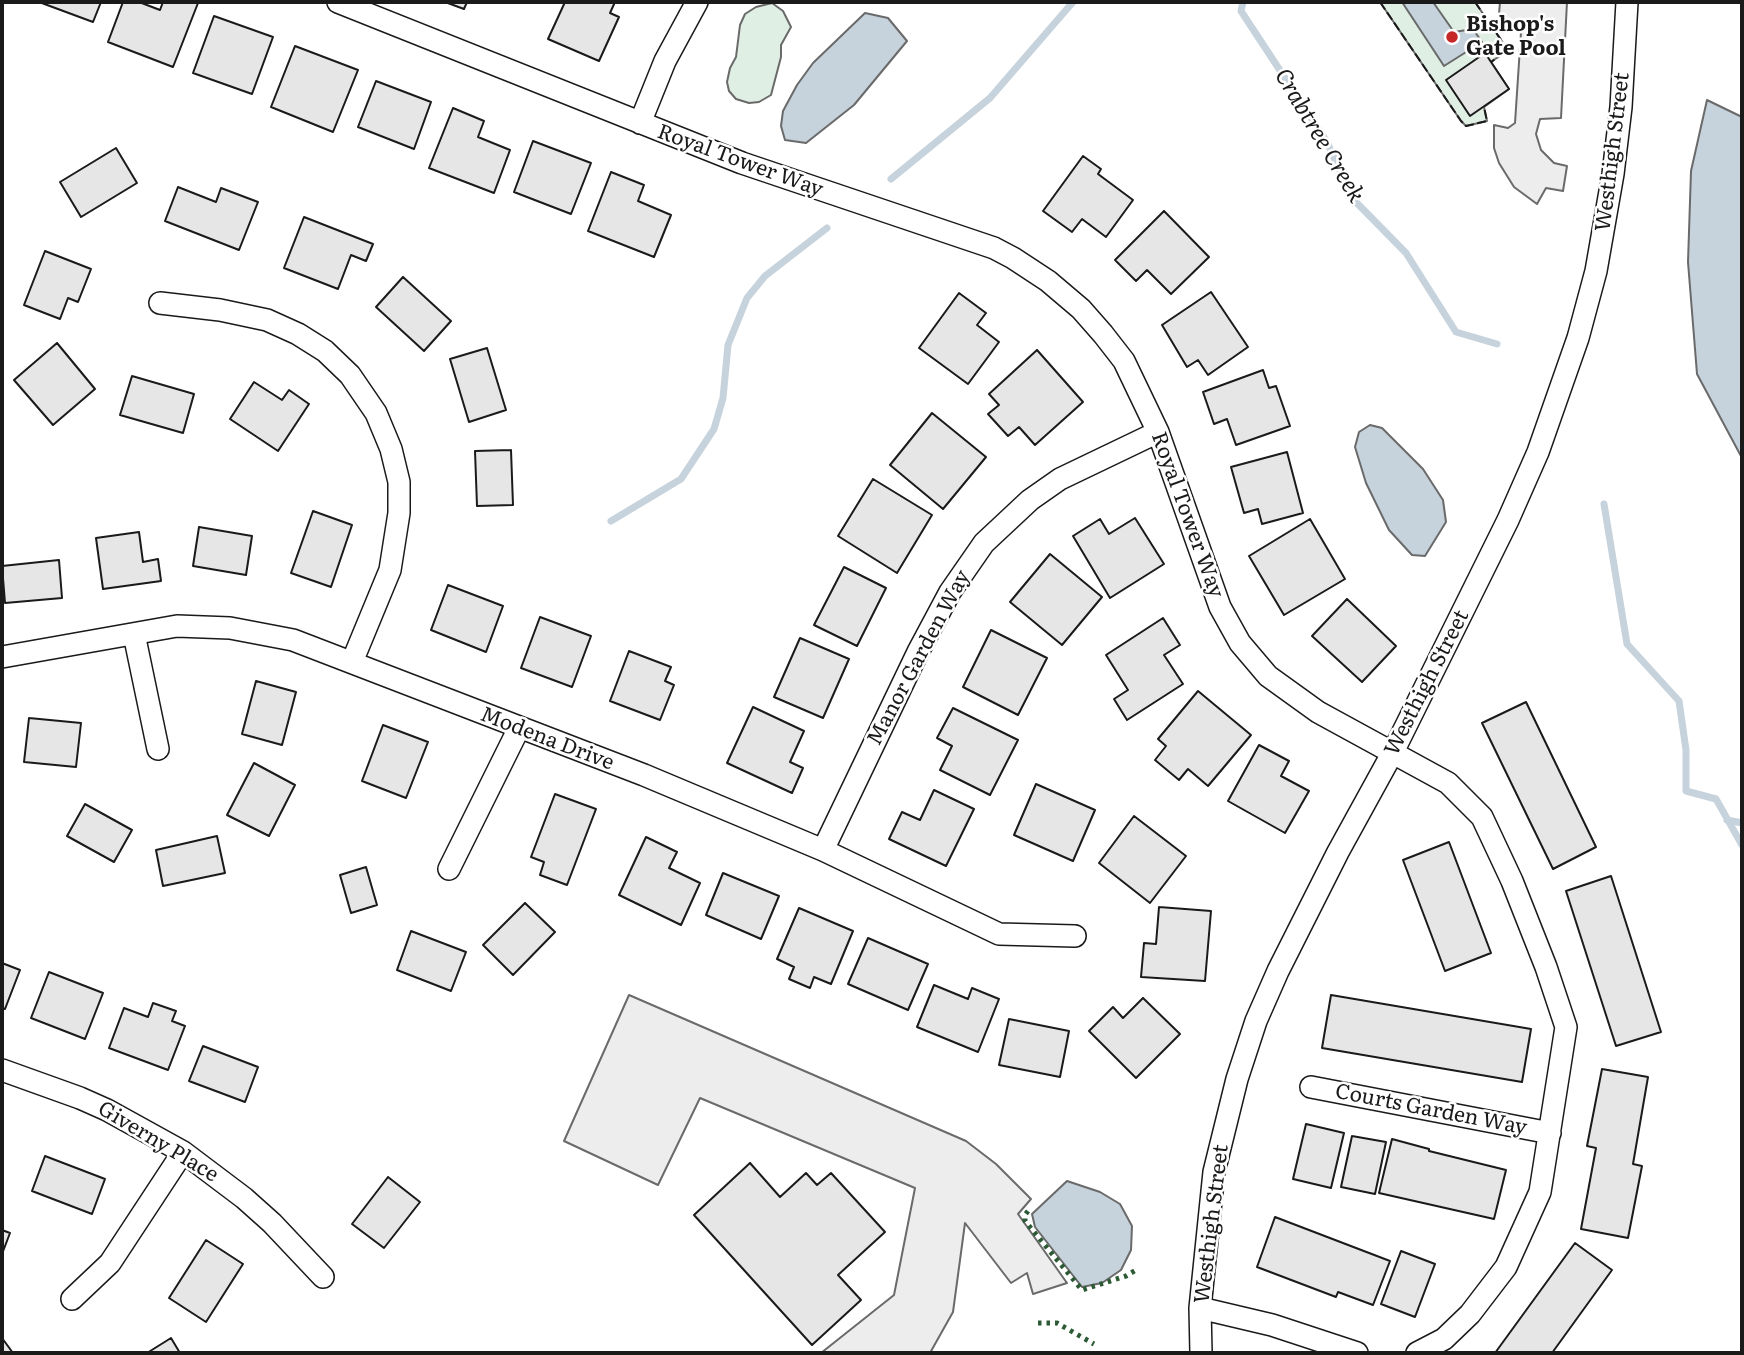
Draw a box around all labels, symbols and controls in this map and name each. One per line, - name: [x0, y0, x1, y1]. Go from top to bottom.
- place label: Bishop's Gate Pool: [1466, 12, 1566, 62]
- marker: Bishop's Gate Pool: [1444, 29, 1460, 45]
- water label: Crabtree Creek: [1268, 64, 1370, 208]
- street label: Westhigh Street: [1591, 71, 1635, 233]
- street label: Royal Tower Way: [654, 119, 826, 203]
- street label: Royal Tower Way: [1145, 429, 1229, 601]
- street label: Manor Garden Way: [862, 566, 976, 750]
- street label: Westhigh Street: [1379, 606, 1475, 760]
- street label: Modena Drive: [477, 702, 617, 776]
- street label: Courts Garden Way: [1333, 1079, 1529, 1141]
- street label: Giverny Place: [93, 1096, 223, 1188]
- street label: Westhigh Street: [1190, 1143, 1234, 1305]

